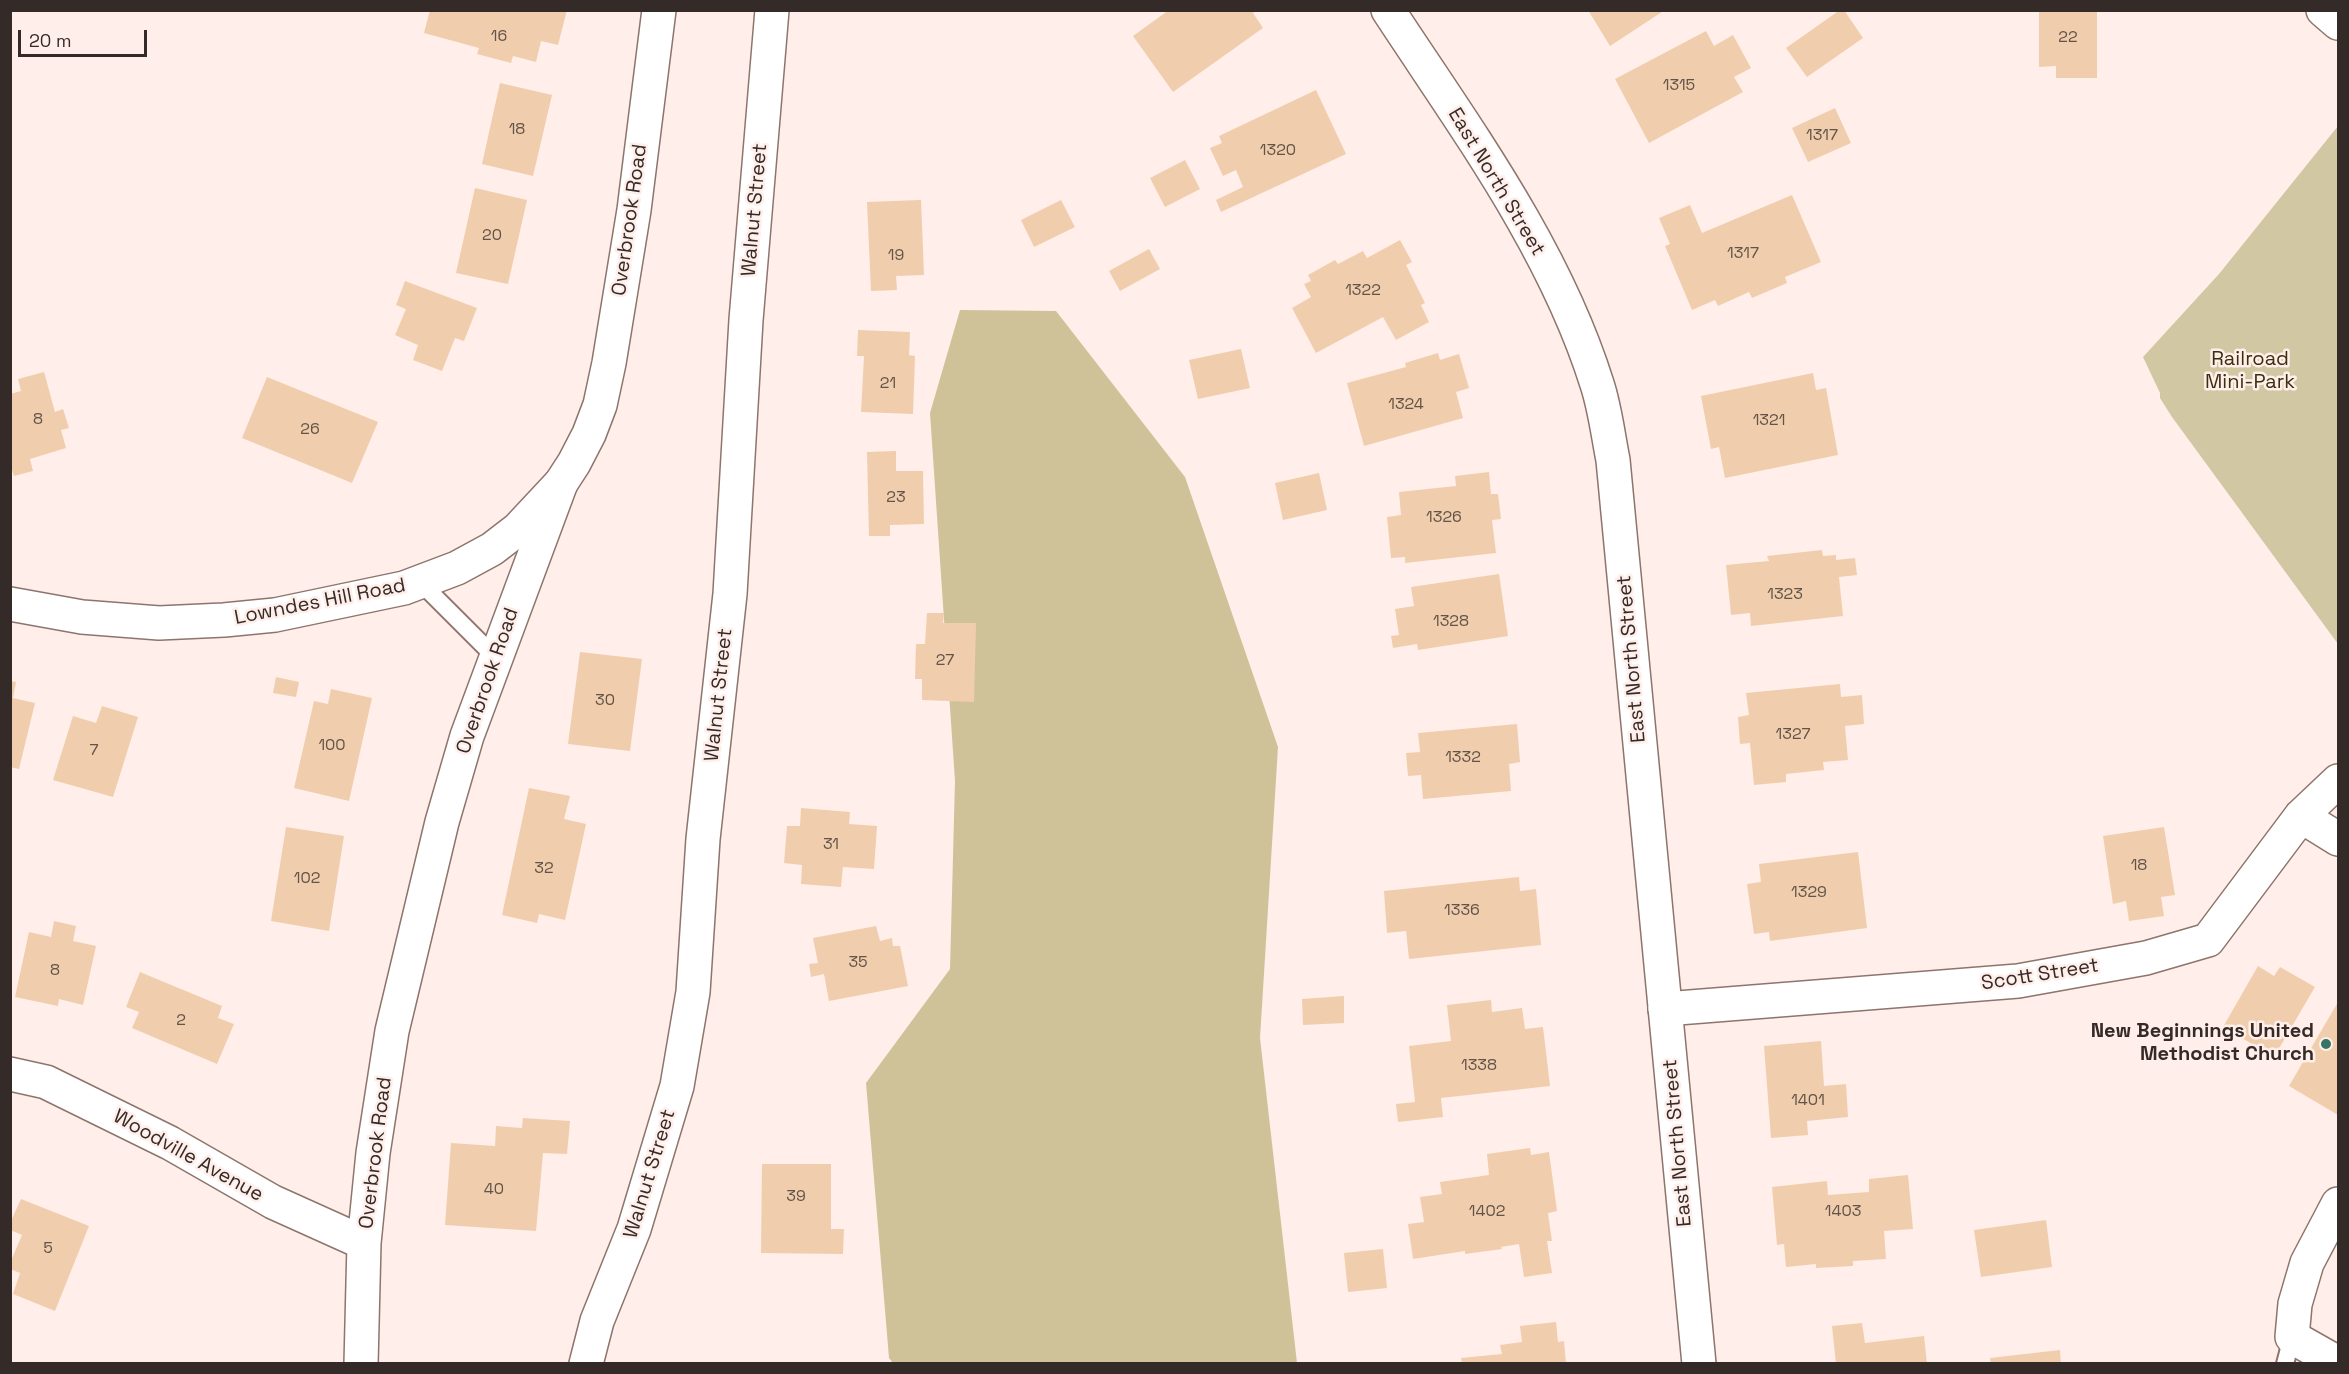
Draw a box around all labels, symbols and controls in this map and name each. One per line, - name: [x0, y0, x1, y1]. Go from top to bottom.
- scale bar: [21, 18, 150, 56]
- house number: 16: [491, 27, 507, 47]
- house number: 22: [2058, 28, 2078, 48]
- text: 20 m: [29, 29, 72, 52]
- house number: 1315: [1663, 76, 1695, 96]
- street label: East North Street: [1442, 104, 1550, 260]
- house number: 18: [509, 120, 525, 140]
- house number: 1317: [1806, 126, 1838, 146]
- house number: 1320: [1260, 141, 1296, 161]
- street label: Walnut Street: [737, 142, 773, 278]
- street label: Overbrook Road: [607, 143, 653, 297]
- house number: 20: [482, 226, 502, 246]
- house number: 1317: [1727, 244, 1759, 264]
- house number: 19: [888, 246, 904, 266]
- house number: 1322: [1345, 281, 1381, 301]
- park label: Railroad Mini-Park: [2205, 348, 2295, 395]
- house number: 21: [880, 374, 896, 394]
- house number: 1324: [1388, 395, 1424, 415]
- house number: 8: [33, 410, 43, 430]
- house number: 1321: [1753, 411, 1785, 431]
- house number: 26: [300, 420, 320, 440]
- house number: 23: [886, 488, 906, 508]
- house number: 1326: [1426, 508, 1462, 528]
- street label: Lowndes Hill Road: [232, 574, 408, 630]
- street label: East North Street: [1613, 574, 1651, 744]
- house number: 1323: [1767, 585, 1803, 605]
- street label: Overbrook Road: [452, 605, 524, 757]
- house number: 1328: [1433, 612, 1469, 632]
- street label: Walnut Street: [700, 627, 738, 763]
- house number: 27: [936, 651, 954, 671]
- house number: 30: [595, 691, 615, 711]
- house number: 1327: [1776, 725, 1810, 745]
- house number: 100: [318, 736, 346, 756]
- house number: 7: [89, 741, 99, 761]
- house number: 1332: [1445, 748, 1481, 768]
- house number: 31: [823, 835, 839, 855]
- house number: 18: [2131, 856, 2147, 876]
- house number: 32: [534, 859, 554, 879]
- house number: 102: [294, 869, 320, 889]
- house number: 1329: [1791, 883, 1827, 903]
- house number: 1336: [1444, 901, 1480, 921]
- house number: 35: [848, 953, 868, 973]
- street label: Scott Street: [1980, 954, 2100, 996]
- house number: 8: [50, 961, 60, 981]
- house number: 2: [176, 1011, 186, 1031]
- place label: New Beginnings United Methodist Church: [2091, 1020, 2314, 1067]
- marker: New Beginnings United Methodist Church: [2319, 1037, 2333, 1051]
- house number: 1338: [1461, 1056, 1497, 1076]
- street label: East North Street: [1659, 1058, 1697, 1228]
- street label: Overbrook Road: [355, 1076, 397, 1230]
- house number: 1401: [1791, 1091, 1825, 1111]
- street label: Woodville Avenue: [109, 1105, 267, 1207]
- street label: Walnut Street: [619, 1107, 681, 1241]
- house number: 40: [484, 1180, 504, 1200]
- house number: 39: [786, 1187, 806, 1207]
- house number: 1402: [1469, 1202, 1505, 1222]
- house number: 1403: [1825, 1202, 1861, 1222]
- house number: 5: [43, 1239, 53, 1259]

